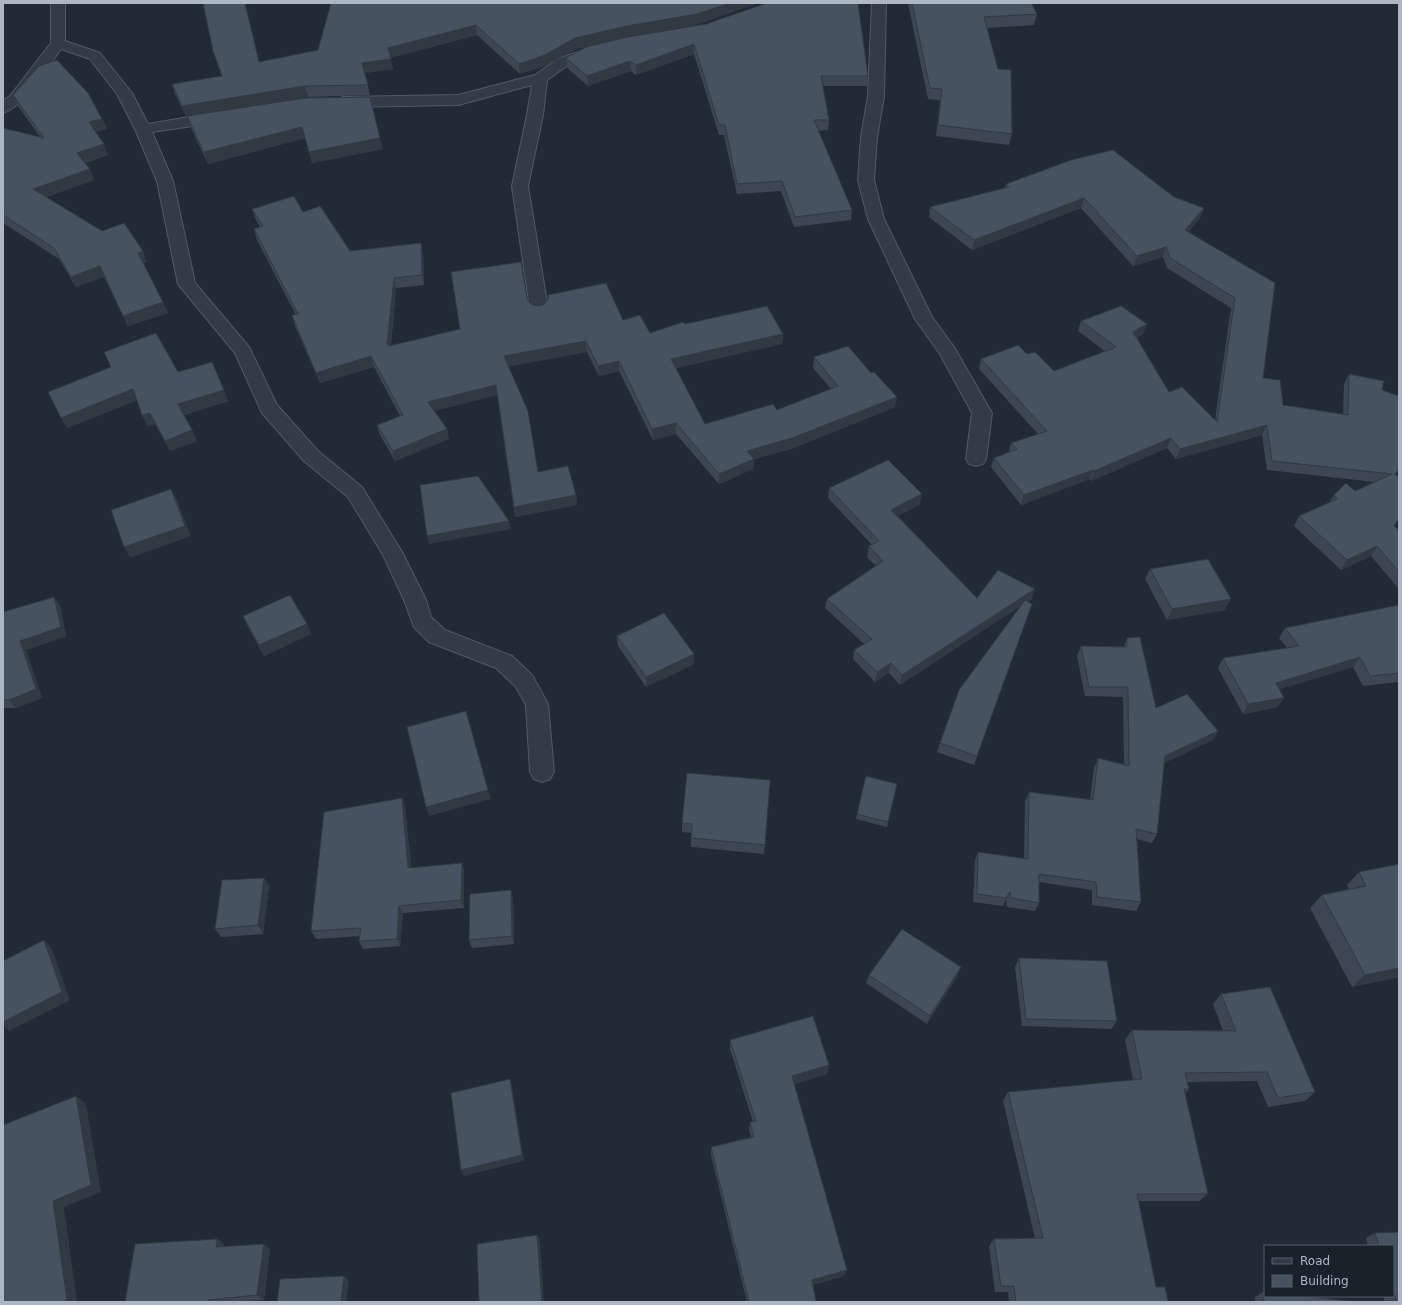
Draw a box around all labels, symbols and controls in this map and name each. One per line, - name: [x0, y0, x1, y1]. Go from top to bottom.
- legend: [1264, 1245, 1394, 1297]
- text: Road: [1300, 1254, 1330, 1268]
- text: Building: [1300, 1274, 1349, 1288]

